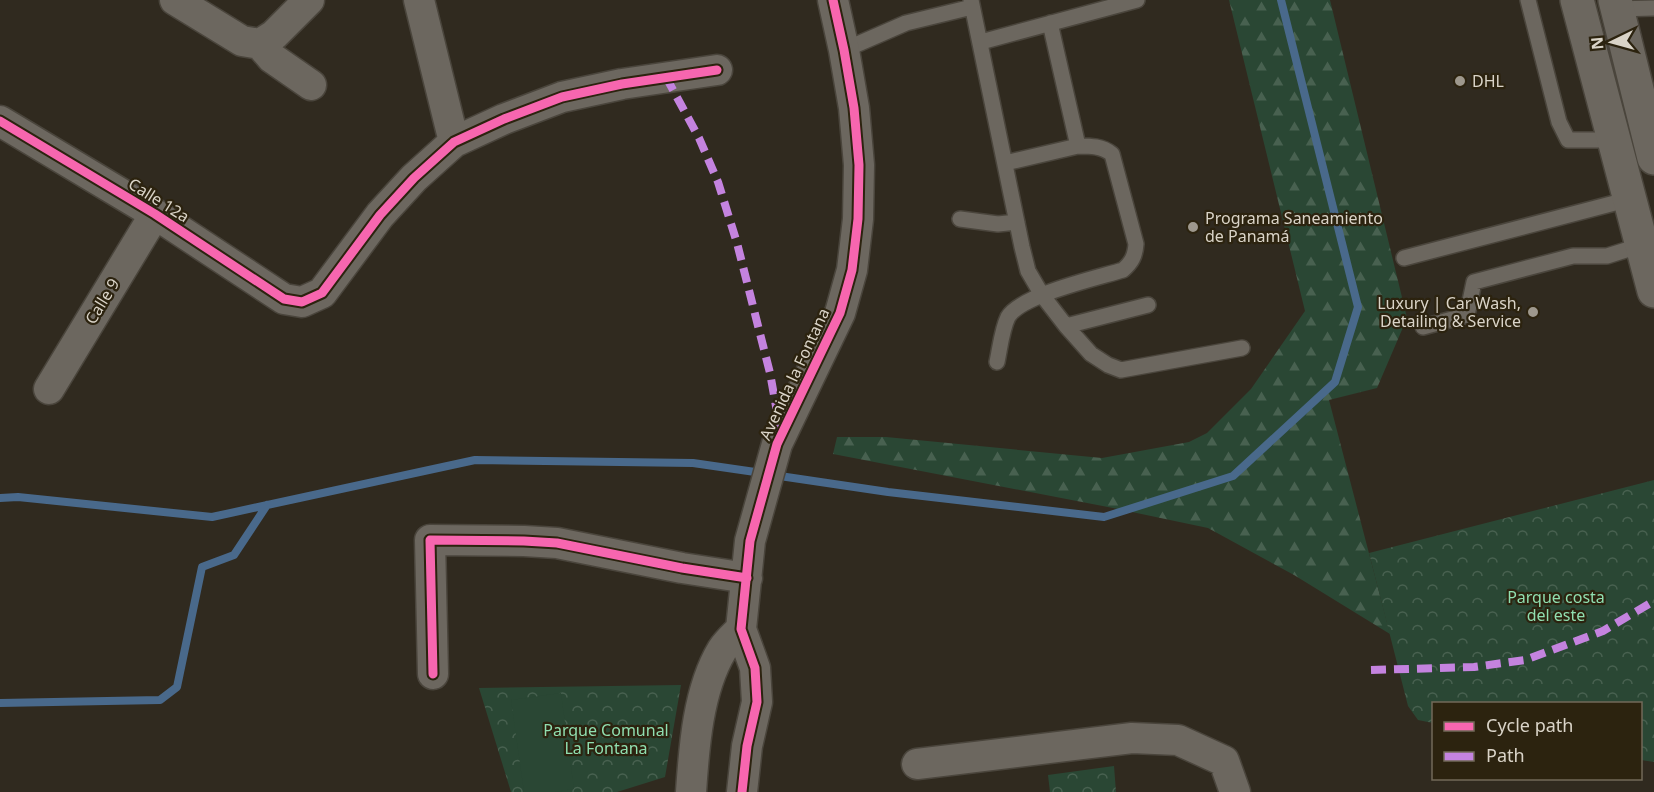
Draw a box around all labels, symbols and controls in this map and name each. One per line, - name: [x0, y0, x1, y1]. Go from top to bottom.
- north arrow: [1582, 12, 1642, 72]
- text: N: [1586, 36, 1609, 51]
- place label: DHL: [1472, 70, 1504, 92]
- marker: DHL: [1453, 74, 1467, 88]
- street label: Calle 12a: [124, 173, 194, 227]
- place label: Programa Saneamiento de Panamá: [1205, 207, 1383, 247]
- marker: Programa Saneamiento de Panamá: [1186, 220, 1200, 234]
- street label: Calle 9: [80, 274, 124, 328]
- place label: Luxury | Car Wash, Detailing & Service: [1377, 292, 1521, 332]
- street label: Avenida la Fontana: [754, 304, 834, 444]
- marker: Luxury | Car Wash, Detailing & Service: [1526, 305, 1540, 319]
- park label: Parque costa del este: [1507, 586, 1605, 626]
- legend: [1432, 702, 1642, 780]
- text: Cycle path: [1486, 713, 1573, 737]
- park label: Parque Comunal La Fontana: [543, 719, 669, 759]
- text: Path: [1486, 743, 1525, 767]

